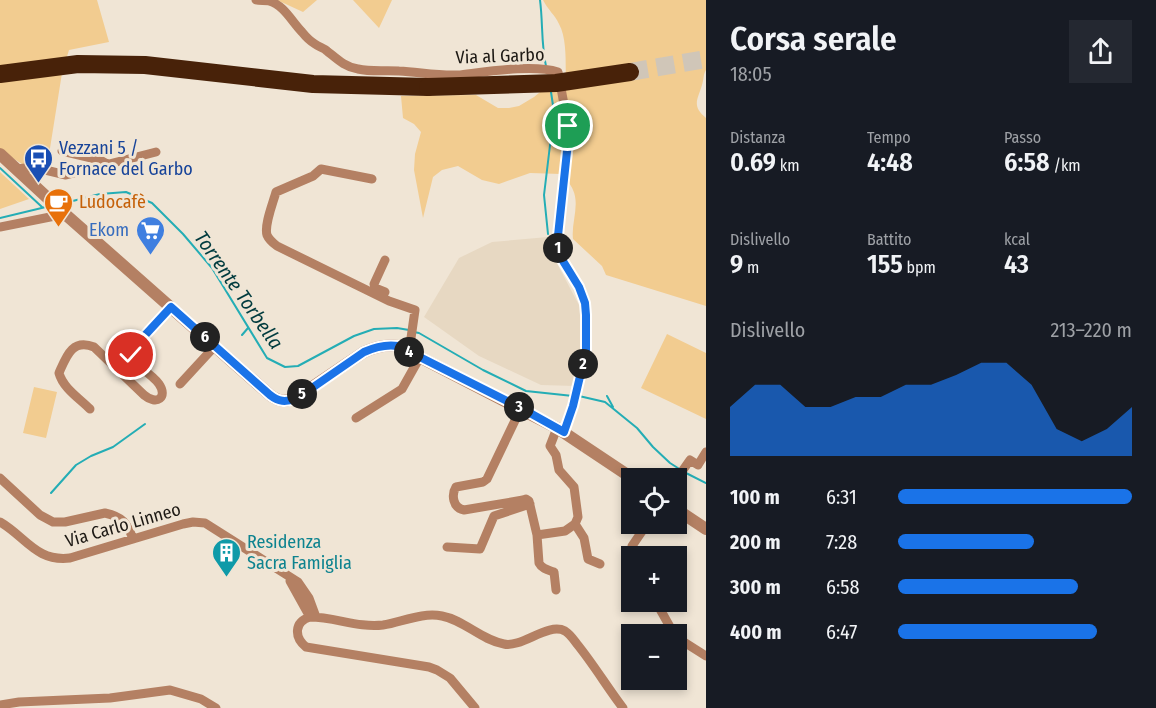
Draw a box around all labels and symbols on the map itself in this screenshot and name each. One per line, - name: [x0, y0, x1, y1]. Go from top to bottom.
- street label: Via al Garbo: [455, 43, 545, 69]
- pin: [542, 100, 593, 151]
- place label: Vezzani 5 / Fornace del Garbo: [59, 137, 193, 180]
- bus stop icon: Vezzani 5 / Fornace del Garbo: [22, 142, 54, 184]
- cafe icon: Ludocafè: [42, 186, 74, 228]
- place label: Ludocafè: [79, 191, 146, 213]
- supermarket icon: Ekom: [134, 214, 166, 256]
- place label: Ekom: [89, 219, 129, 241]
- water label: Torrente Torbella: [189, 226, 289, 354]
- pin: 1: [543, 233, 573, 263]
- pin: 6: [190, 322, 220, 352]
- pin: [105, 329, 156, 380]
- pin: 4: [394, 337, 424, 367]
- pin: 2: [568, 349, 598, 379]
- pin: 5: [287, 379, 317, 409]
- pin: 3: [504, 392, 534, 422]
- street label: Via Carlo Linneo: [63, 498, 183, 552]
- place label: Residenza Sacra Famiglia: [247, 531, 352, 574]
- building icon: Residenza Sacra Famiglia: [210, 536, 242, 578]

